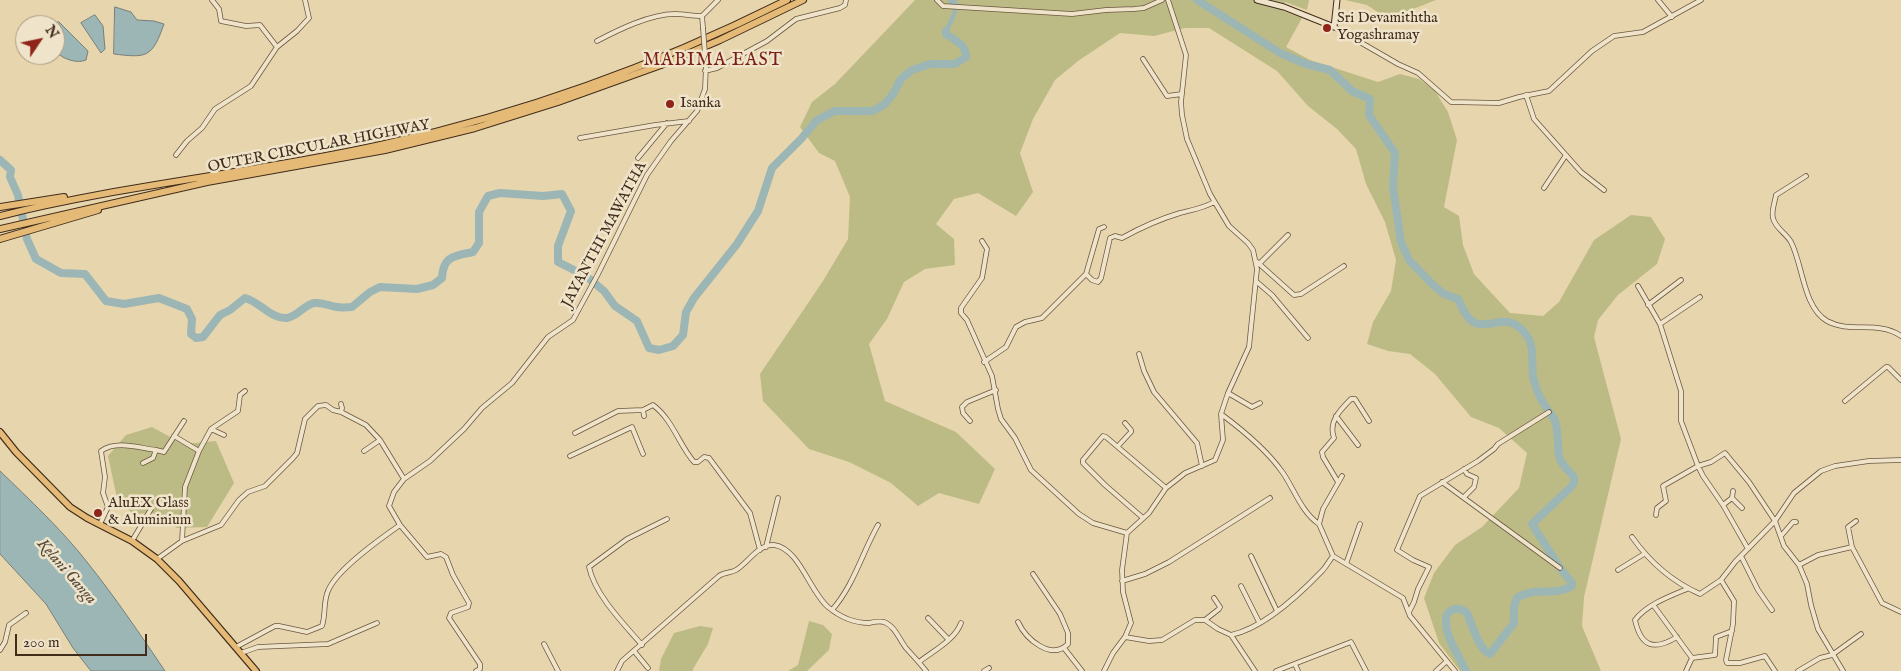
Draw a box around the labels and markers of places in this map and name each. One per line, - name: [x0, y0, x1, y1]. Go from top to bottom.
- place label: Sri Devamiththa Yogashramay: [1337, 10, 1438, 45]
- marker: Sri Devamiththa Yogashramay: [1321, 22, 1333, 34]
- place label: Isanka: [680, 95, 721, 113]
- marker: Isanka: [664, 98, 676, 110]
- place label: AluEX Glass & Aluminium: [108, 495, 191, 530]
- marker: AluEX Glass & Aluminium: [92, 507, 104, 519]

